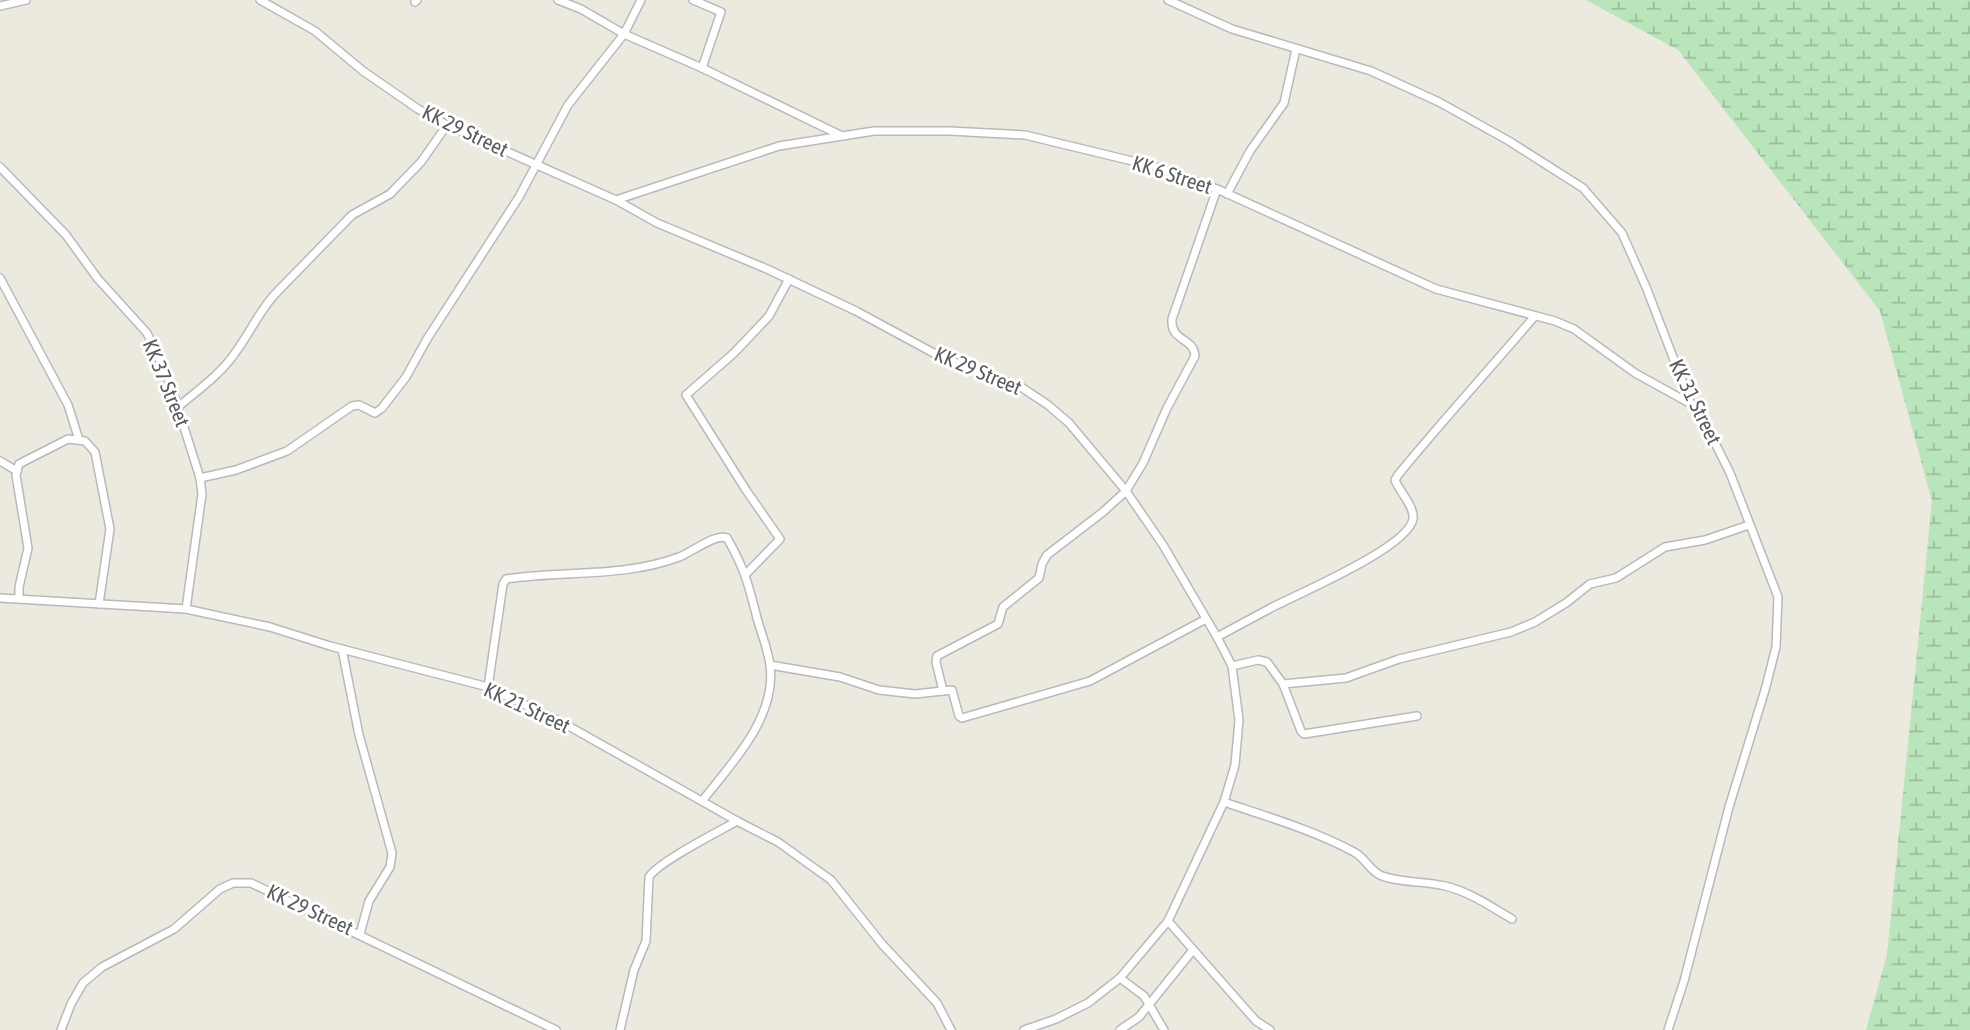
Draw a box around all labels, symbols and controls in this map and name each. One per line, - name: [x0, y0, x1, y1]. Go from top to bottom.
- street label: KK 29 Street: [419, 99, 512, 161]
- street label: KK 6 Street: [1129, 150, 1215, 198]
- street label: KK 37 Street: [139, 335, 195, 430]
- street label: KK 29 Street: [931, 341, 1025, 399]
- street label: KK 31 Street: [1665, 355, 1727, 448]
- street label: KK 21 Street: [481, 677, 574, 737]
- street label: KK 29 Street: [264, 879, 357, 939]

